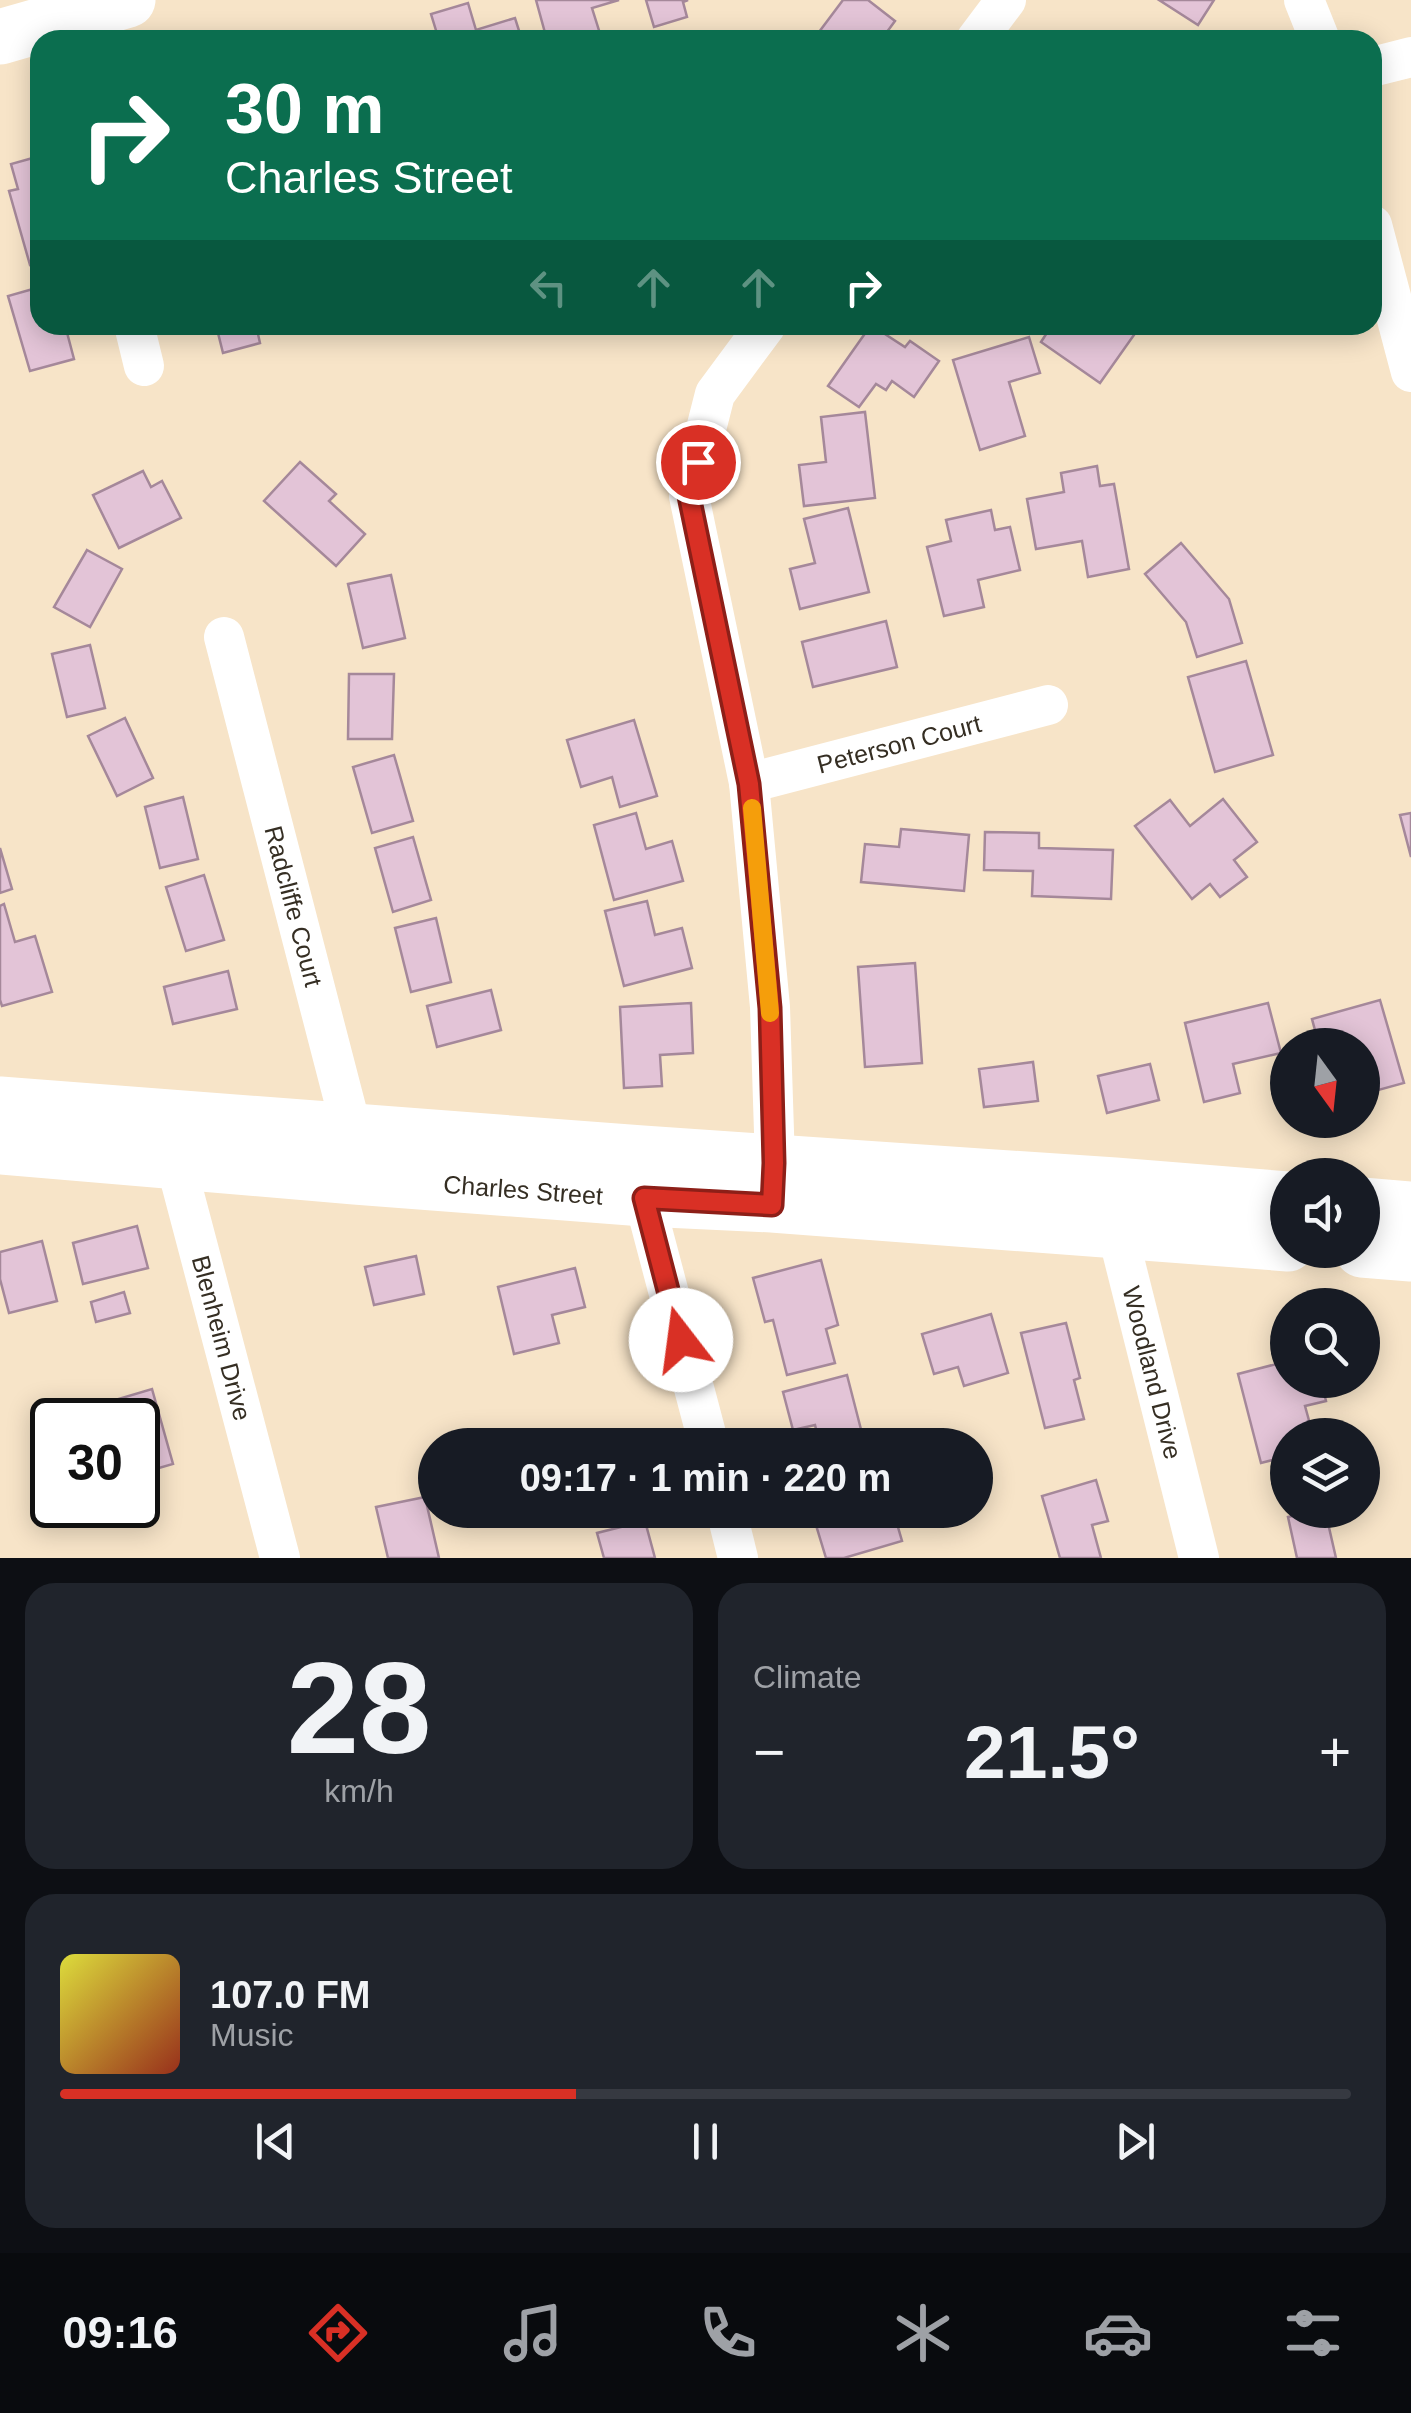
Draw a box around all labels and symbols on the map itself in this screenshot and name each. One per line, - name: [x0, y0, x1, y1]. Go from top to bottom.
- pin: [656, 420, 741, 505]
- street label: Peterson Court: [814, 709, 984, 779]
- street label: Radcliffe Court: [259, 823, 328, 990]
- north arrow: [1270, 1028, 1380, 1138]
- street label: Charles Street: [442, 1170, 604, 1210]
- street label: Blenheim Drive: [187, 1252, 257, 1423]
- street label: Woodland Drive: [1117, 1283, 1188, 1462]
- position arrow: [629, 1288, 733, 1392]
- speed limit sign: 30: [30, 1398, 160, 1528]

